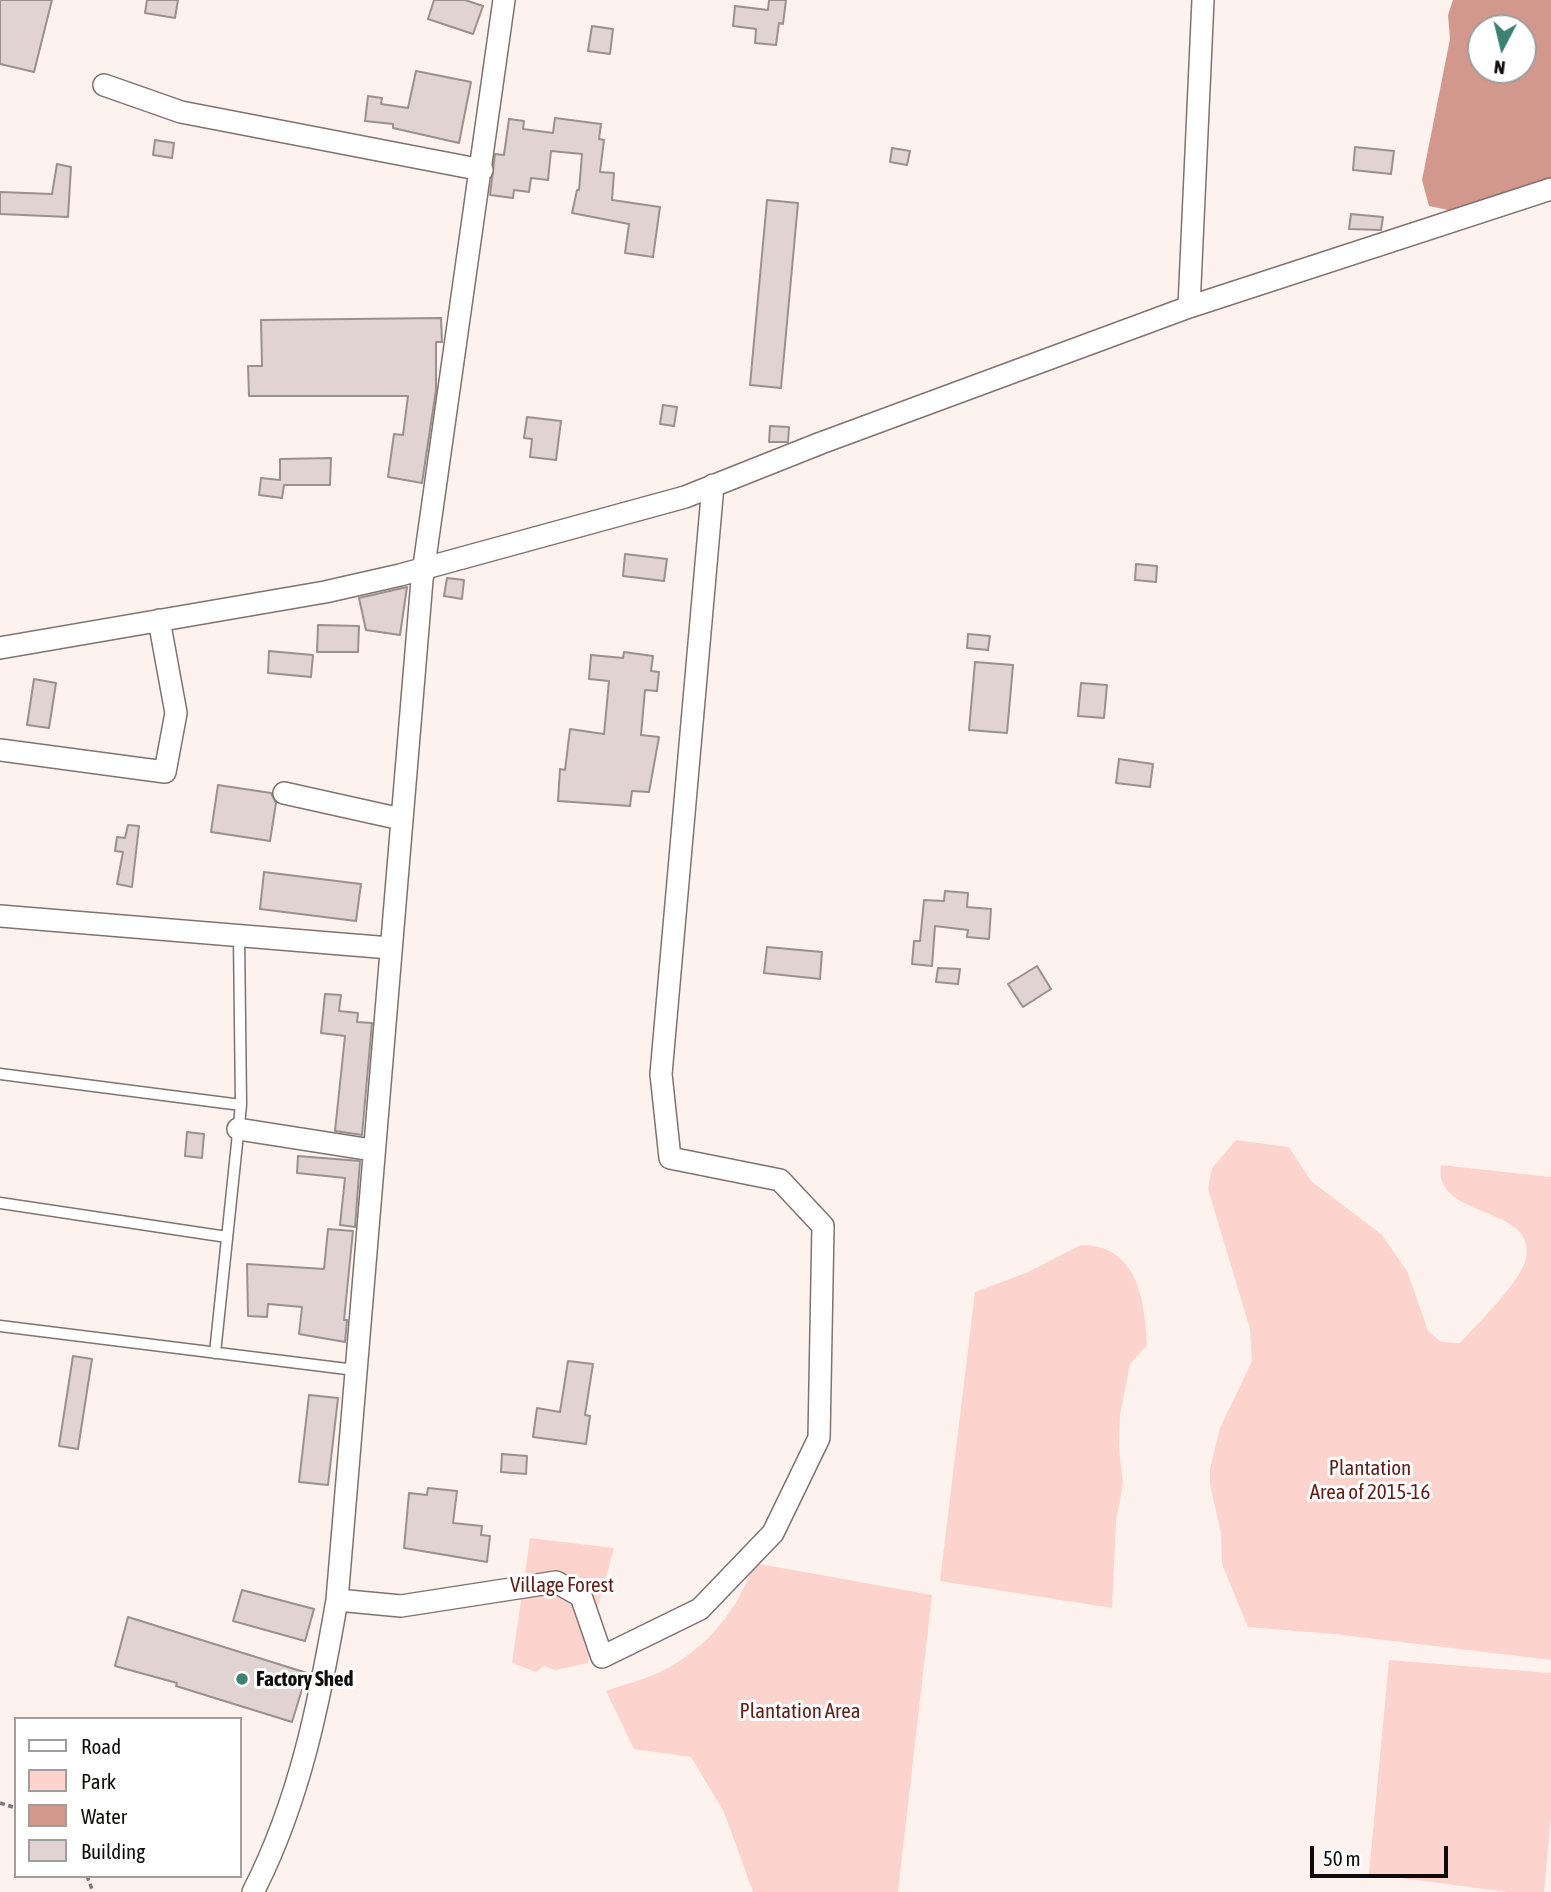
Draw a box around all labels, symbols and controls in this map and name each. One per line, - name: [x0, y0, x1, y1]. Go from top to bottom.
- north arrow: [1467, 14, 1537, 84]
- text: N: [1493, 56, 1507, 79]
- park label: Plantation Area of 2015-16: [1310, 1455, 1430, 1505]
- park label: Village Forest: [510, 1572, 614, 1598]
- place label: Factory Shed: [256, 1666, 353, 1692]
- marker: Factory Shed: [234, 1671, 250, 1687]
- park label: Plantation Area: [739, 1698, 861, 1724]
- legend: [14, 1717, 242, 1878]
- text: Road: [81, 1734, 121, 1758]
- text: Park: [81, 1769, 116, 1793]
- text: Water: [81, 1804, 127, 1828]
- scale bar: [1313, 1832, 1451, 1876]
- text: Building: [81, 1839, 145, 1863]
- text: 50 m: [1323, 1846, 1361, 1870]

